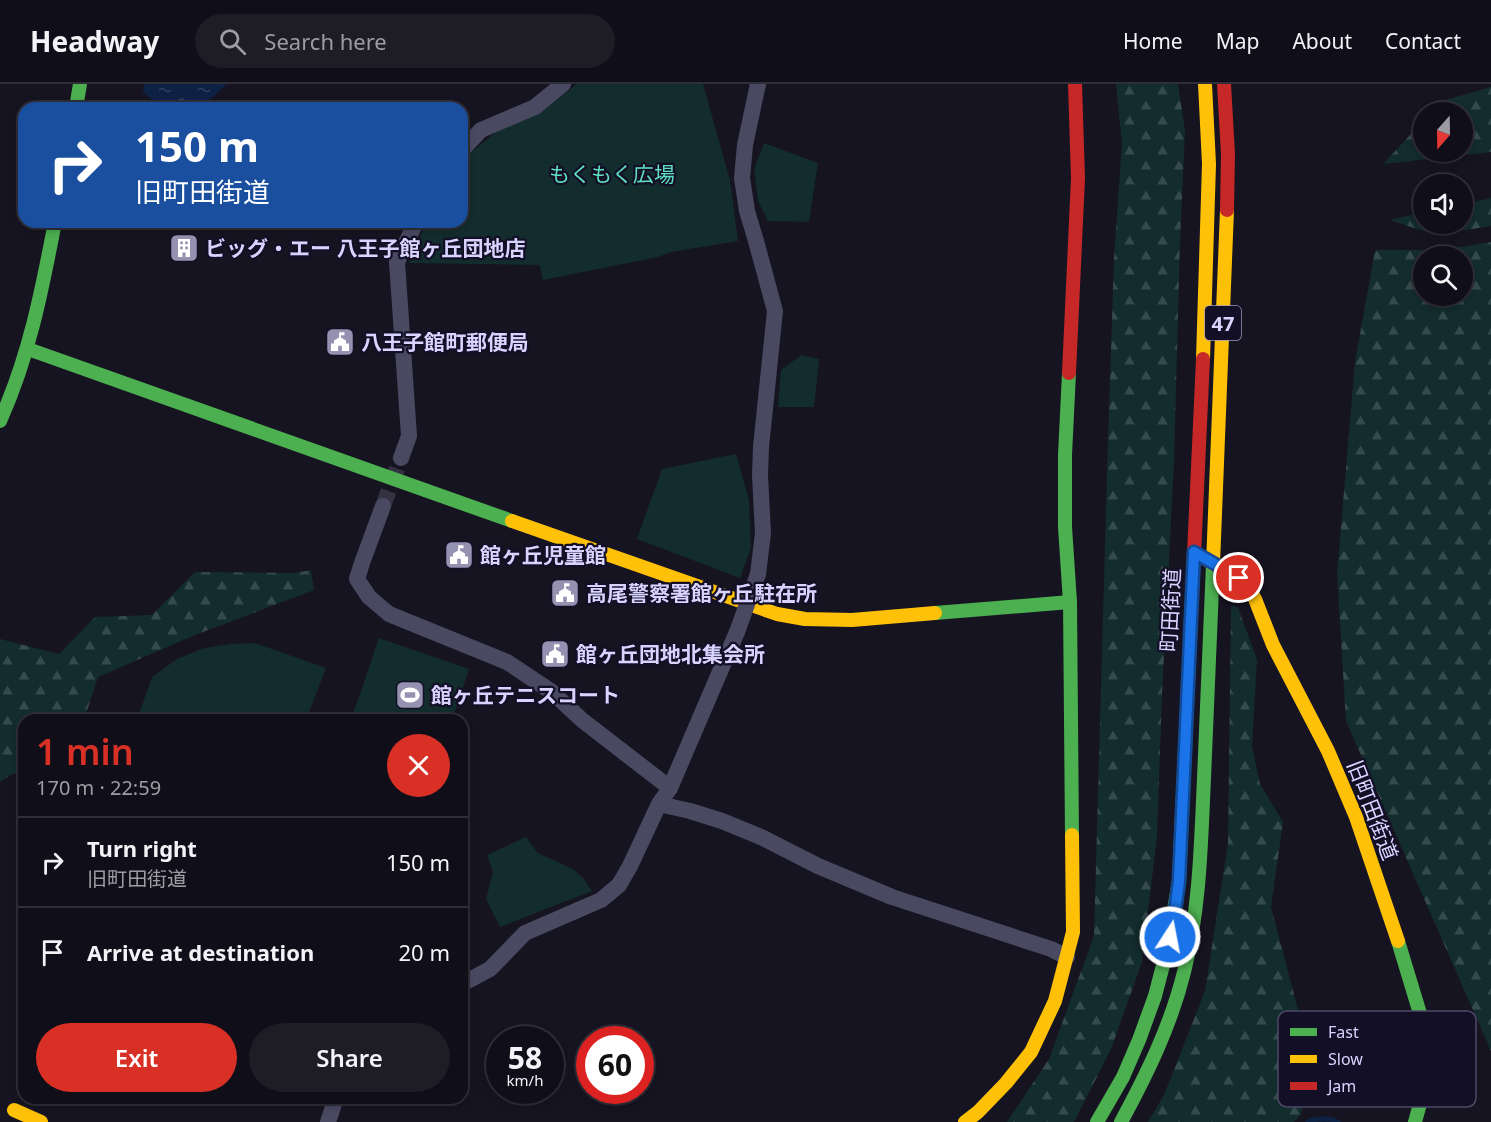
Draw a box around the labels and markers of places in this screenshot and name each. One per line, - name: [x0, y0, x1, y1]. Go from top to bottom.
- building icon: ビッグ・エー 八王子館ヶ丘団地店: [168, 232, 200, 264]
- place label: ビッグ・エー 八王子館ヶ丘団地店: [205, 234, 525, 262]
- public building icon: 八王子館町郵便局: [324, 326, 356, 358]
- place label: 八王子館町郵便局: [361, 328, 529, 356]
- public building icon: 館ヶ丘児童館: [443, 539, 475, 571]
- place label: 館ヶ丘児童館: [480, 541, 606, 569]
- pin: [1213, 552, 1264, 603]
- public building icon: 高尾警察署館ヶ丘駐在所: [549, 577, 581, 609]
- place label: 高尾警察署館ヶ丘駐在所: [586, 579, 817, 607]
- public building icon: 館ヶ丘団地北集会所: [539, 638, 571, 670]
- place label: 館ヶ丘団地北集会所: [576, 640, 765, 668]
- sports icon: 館ヶ丘テニスコート: [394, 679, 426, 711]
- place label: 館ヶ丘テニスコート: [431, 681, 620, 709]

